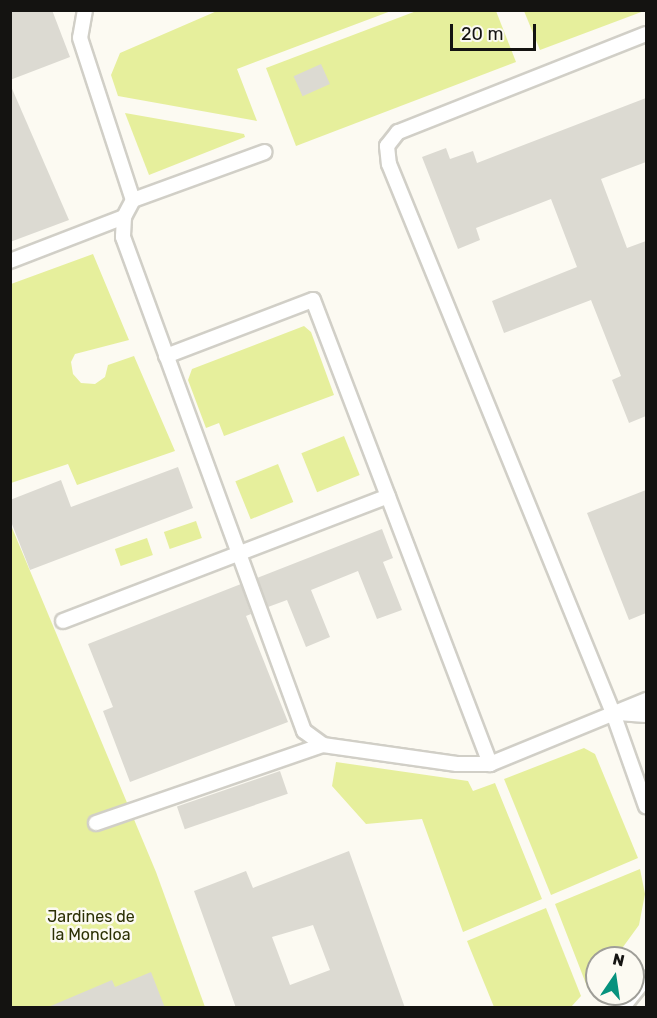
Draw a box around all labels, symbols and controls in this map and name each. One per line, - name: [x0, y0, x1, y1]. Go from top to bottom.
- scale bar: [453, 12, 538, 50]
- text: 20 m: [461, 23, 503, 45]
- park label: Jardines de la Moncloa: [47, 907, 135, 945]
- north arrow: [585, 946, 645, 1006]
- text: N: [611, 949, 626, 970]

